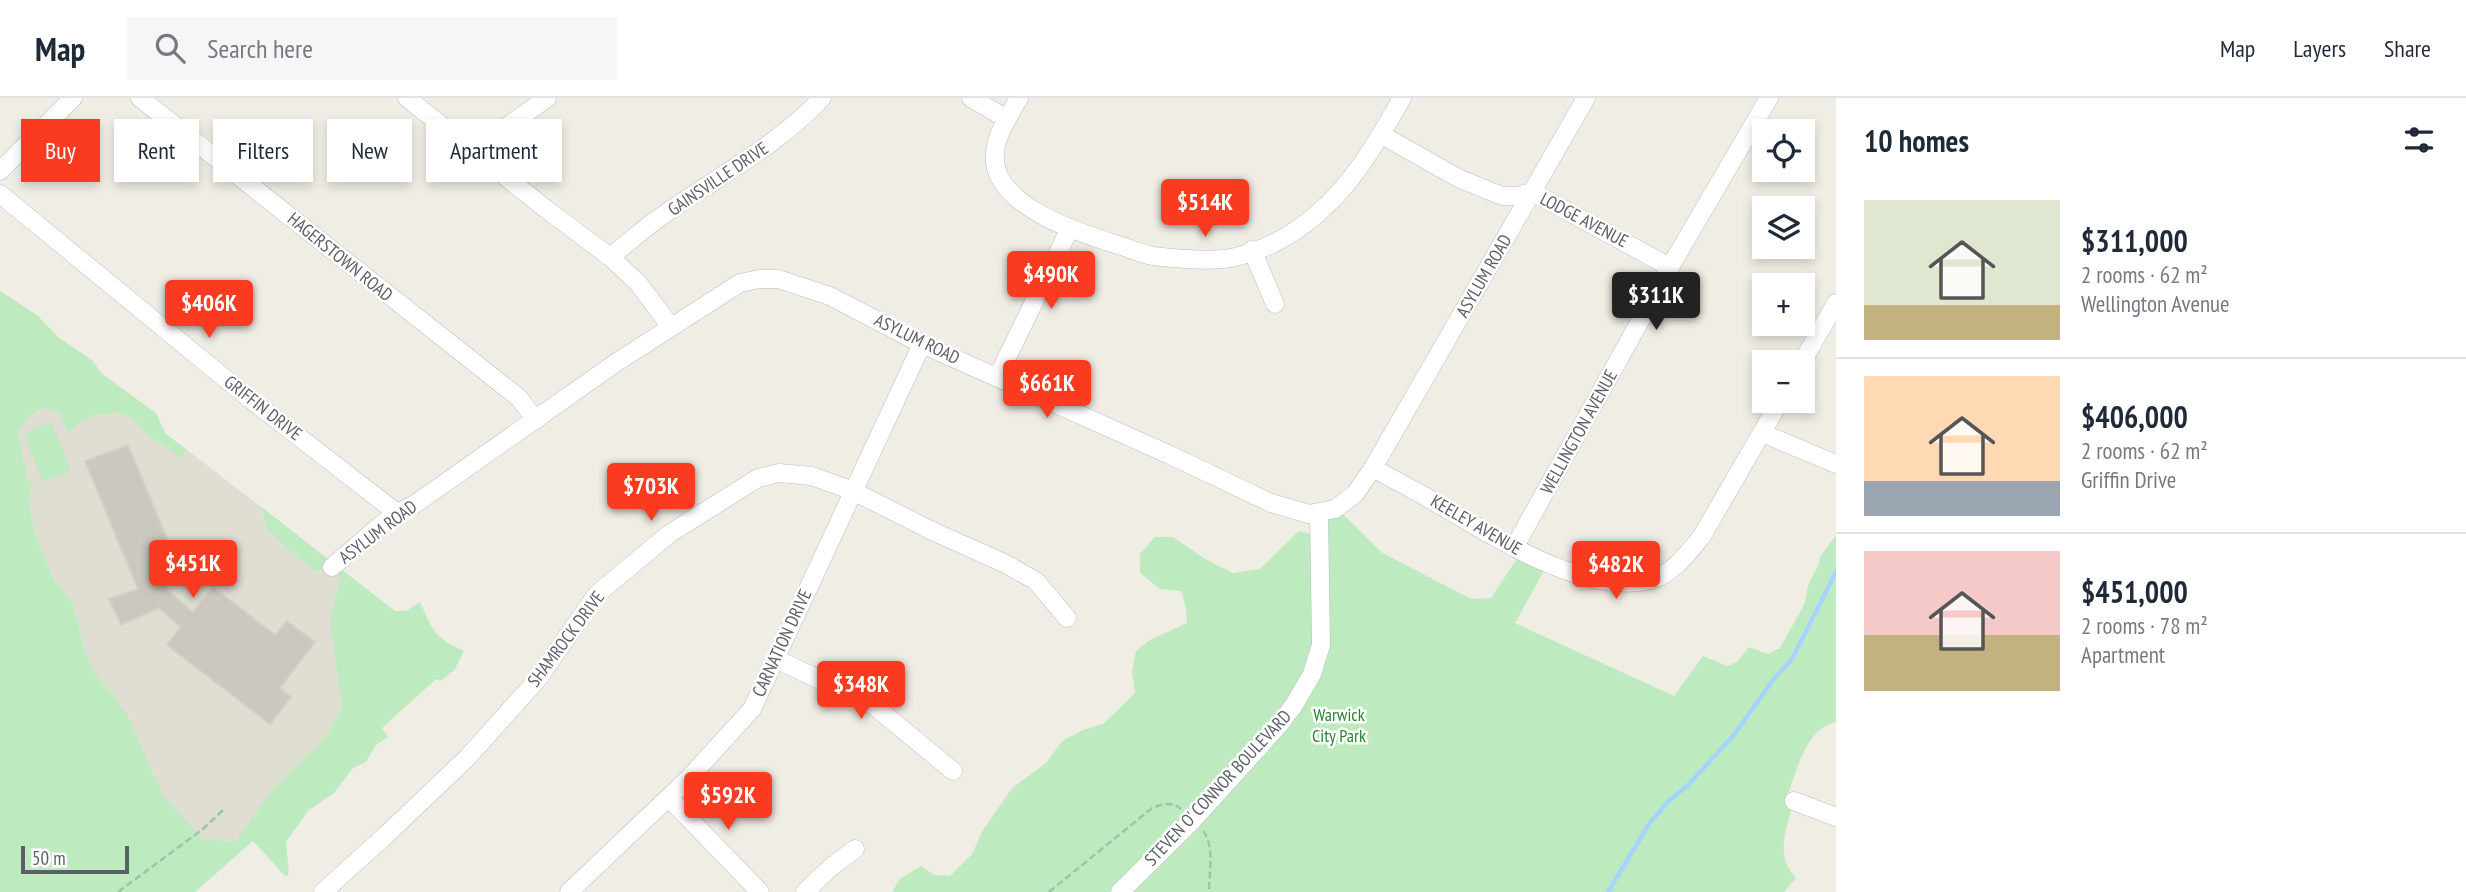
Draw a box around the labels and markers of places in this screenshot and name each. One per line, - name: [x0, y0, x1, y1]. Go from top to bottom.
- pin: $514K: [1156, 180, 1254, 239]
- pin: $490K: [1002, 252, 1100, 311]
- pin: $311K: [1607, 272, 1705, 332]
- pin: $406K: [160, 280, 258, 340]
- pin: $661K: [998, 360, 1096, 420]
- pin: $703K: [602, 464, 700, 523]
- pin: $451K: [144, 540, 242, 600]
- pin: $482K: [1567, 542, 1665, 601]
- pin: $348K: [812, 662, 910, 721]
- pin: $592K: [679, 772, 777, 832]

